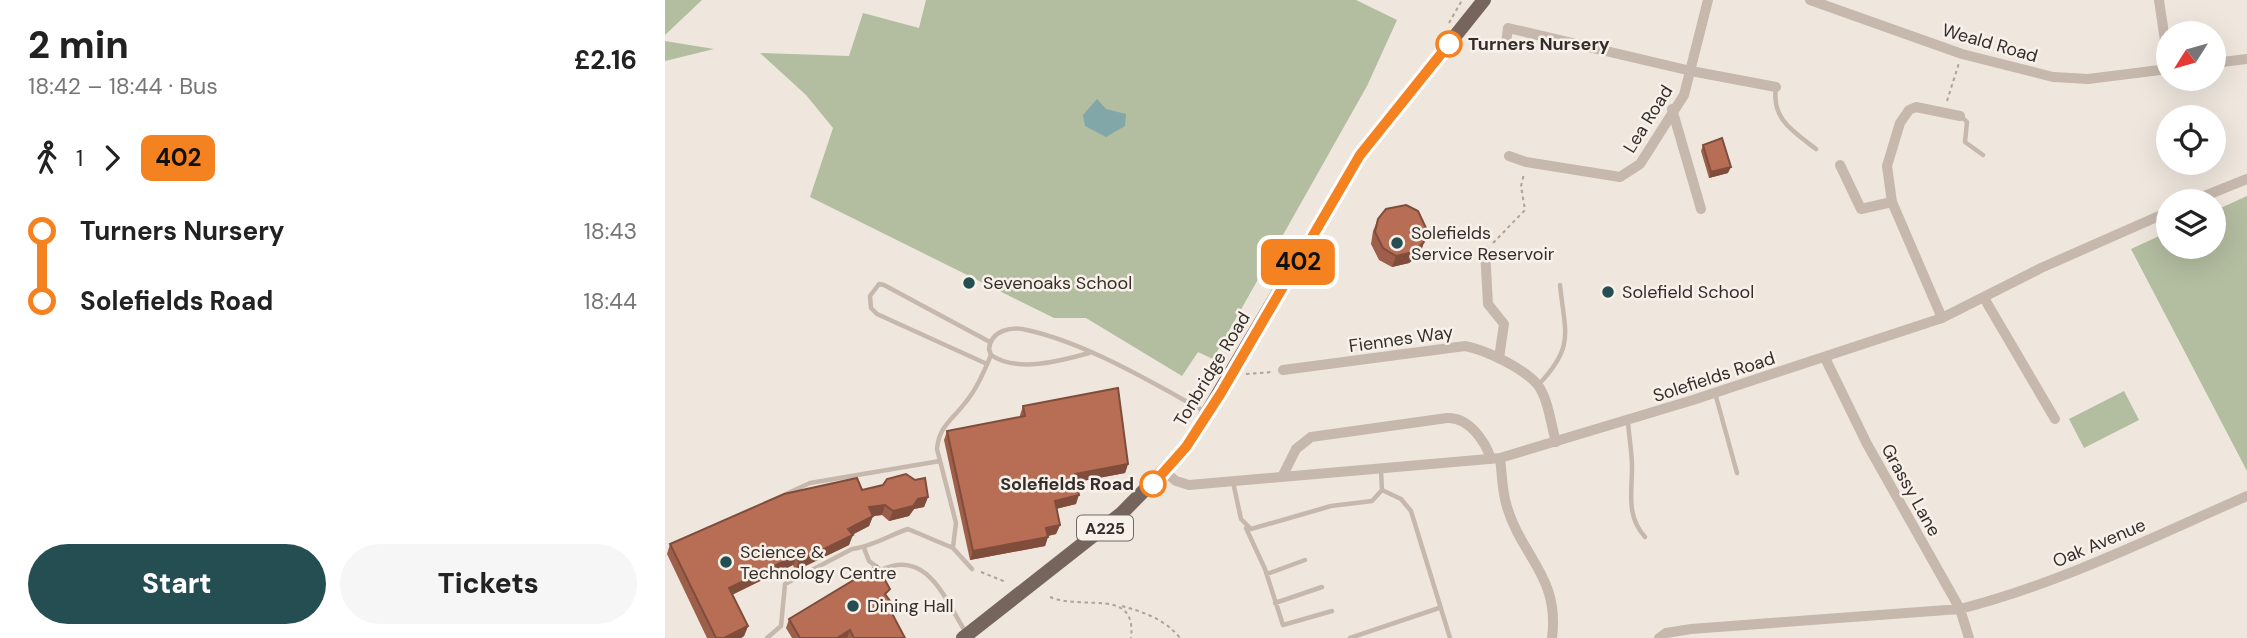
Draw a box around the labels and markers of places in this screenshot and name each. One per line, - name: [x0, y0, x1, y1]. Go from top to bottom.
- marker: Turners Nursery: [1436, 31, 1462, 57]
- place label: Turners Nursery: [1468, 32, 1610, 56]
- place label: Solefields Service Reservoir: [1411, 221, 1555, 266]
- marker: Solefields Service Reservoir: [1389, 235, 1405, 251]
- place label: Sevenoaks School: [983, 271, 1132, 295]
- marker: Sevenoaks School: [961, 275, 977, 291]
- place label: Solefield School: [1622, 280, 1754, 304]
- marker: Solefield School: [1600, 284, 1616, 300]
- marker: Solefields Road: [1140, 471, 1166, 497]
- place label: Solefields Road: [1000, 472, 1134, 496]
- place label: Science & Technology Centre: [740, 540, 897, 585]
- marker: Science & Technology Centre: [718, 554, 734, 570]
- place label: Dining Hall: [867, 594, 954, 618]
- marker: Dining Hall: [845, 598, 861, 614]

